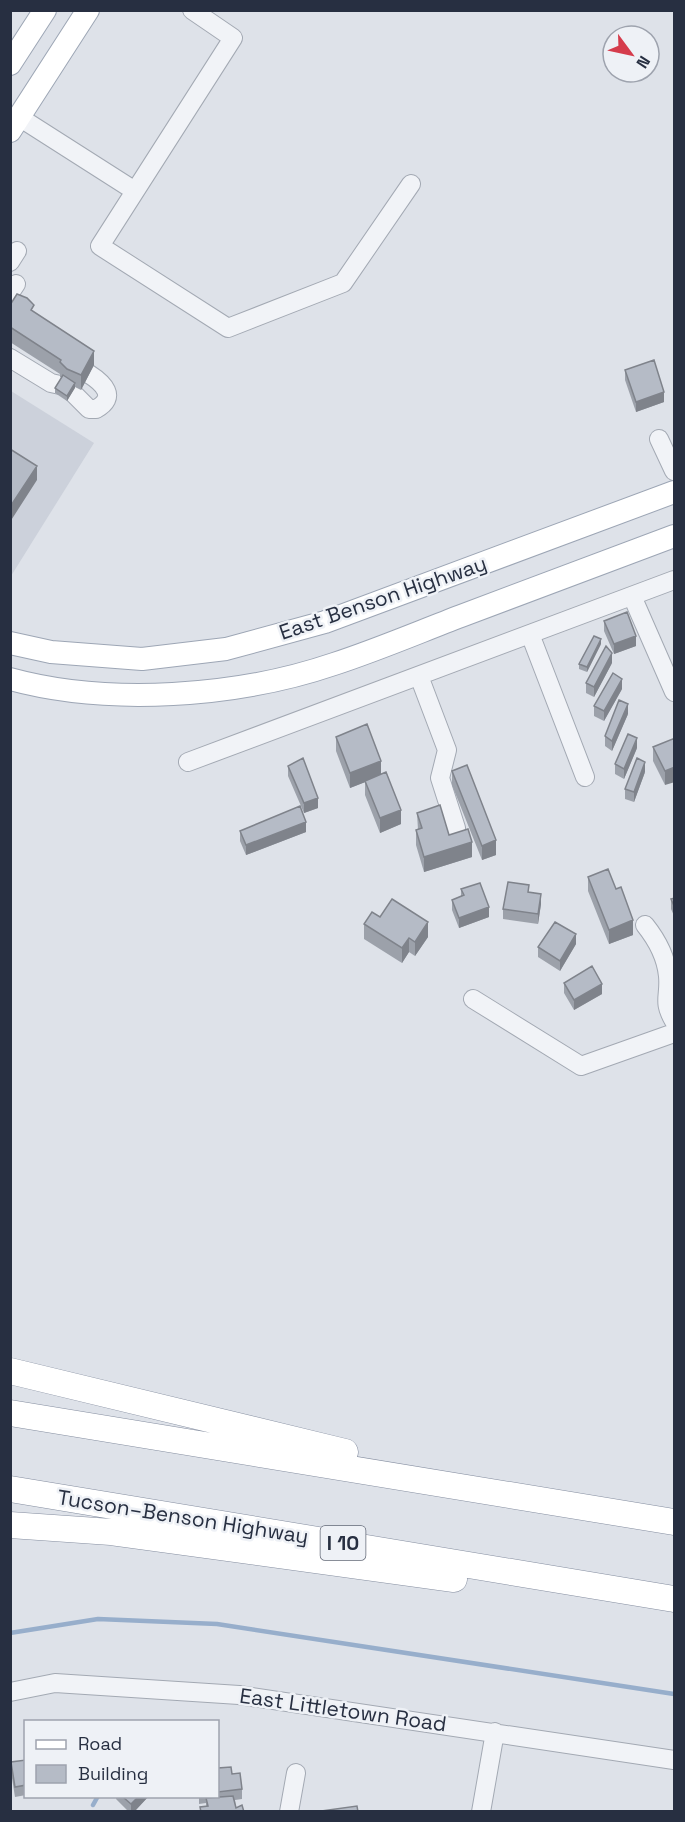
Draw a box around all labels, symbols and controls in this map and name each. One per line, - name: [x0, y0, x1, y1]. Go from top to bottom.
- north arrow: [601, 24, 661, 84]
- text: N: [631, 52, 655, 72]
- street label: East Benson Highway: [276, 549, 490, 646]
- street label: Tucson–Benson Highway: [56, 1483, 311, 1550]
- road number: I 10: [320, 1526, 366, 1560]
- street label: East Littletown Road: [238, 1682, 448, 1737]
- legend: [24, 1720, 219, 1798]
- text: Road: [78, 1732, 122, 1755]
- text: Building: [78, 1762, 148, 1785]

